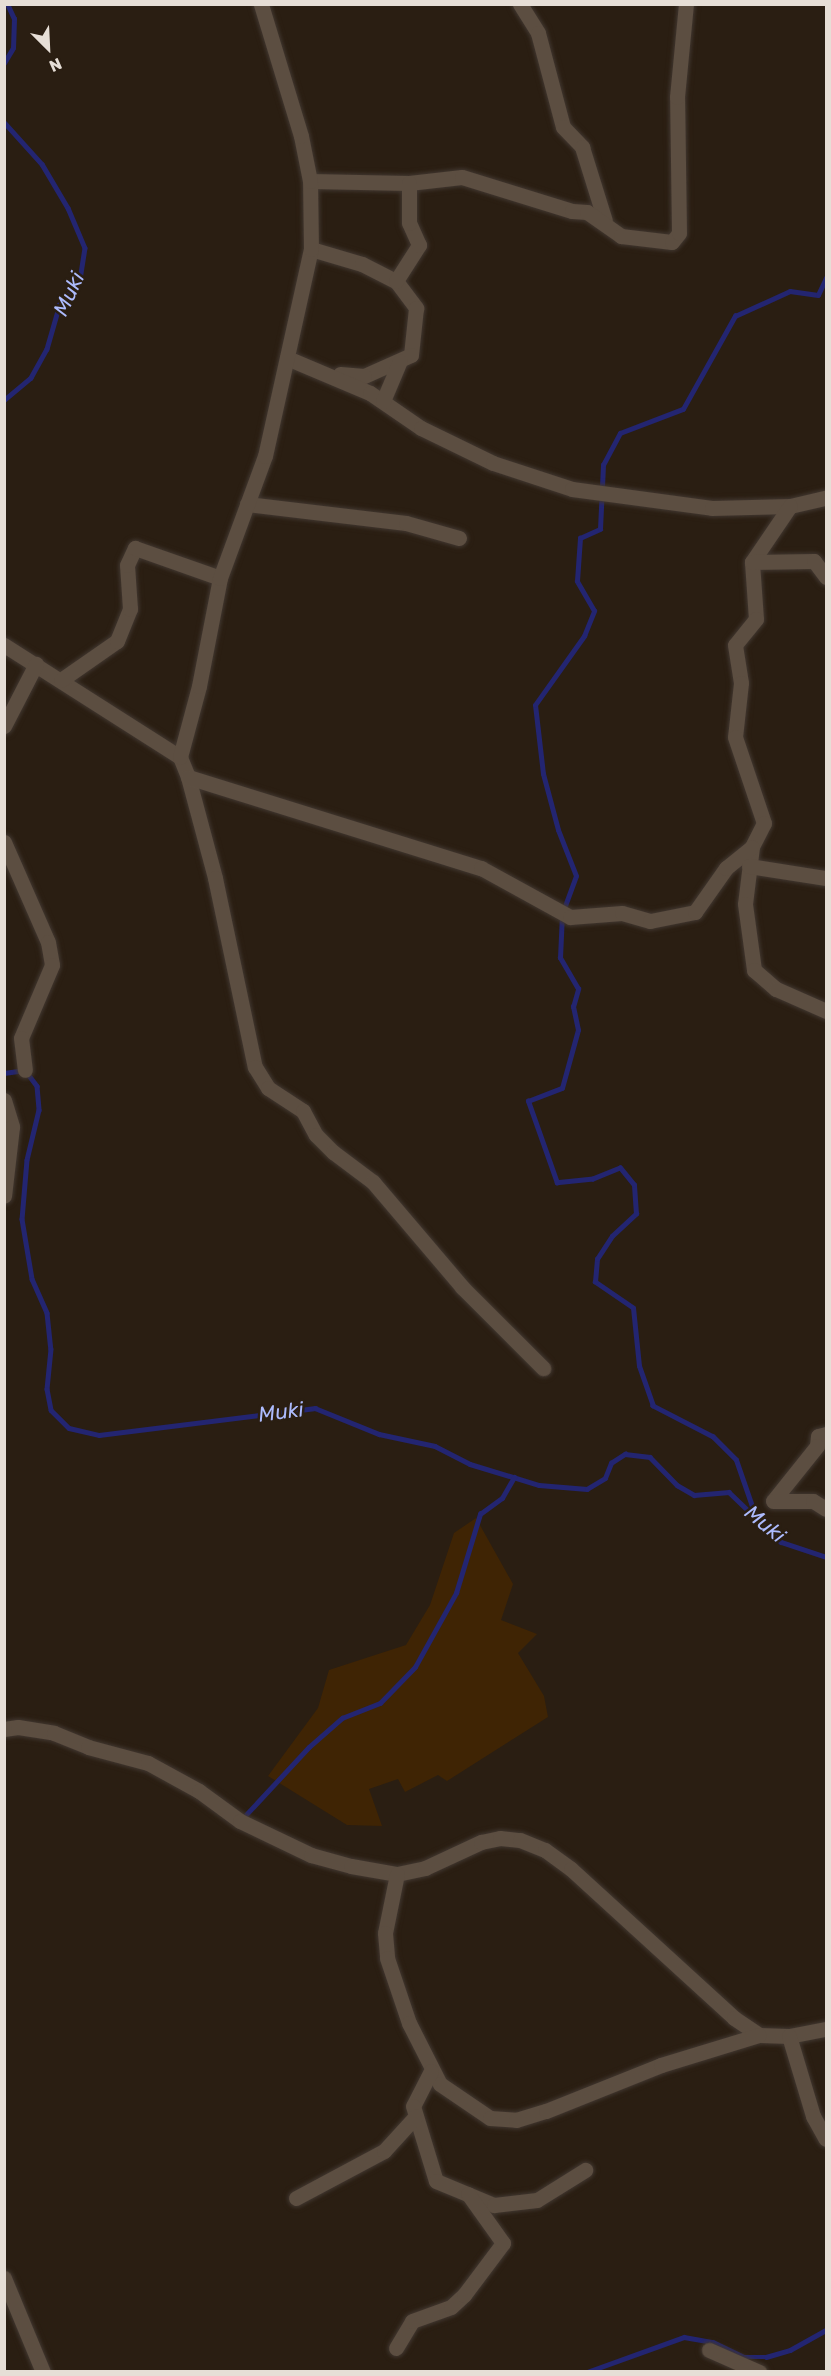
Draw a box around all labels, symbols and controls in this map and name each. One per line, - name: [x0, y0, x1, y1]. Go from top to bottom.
- north arrow: [18, 18, 78, 78]
- text: N: [46, 54, 65, 76]
- water label: Muki: [48, 268, 90, 320]
- water label: Muki: [257, 1397, 305, 1427]
- water label: Muki: [740, 1500, 790, 1548]

